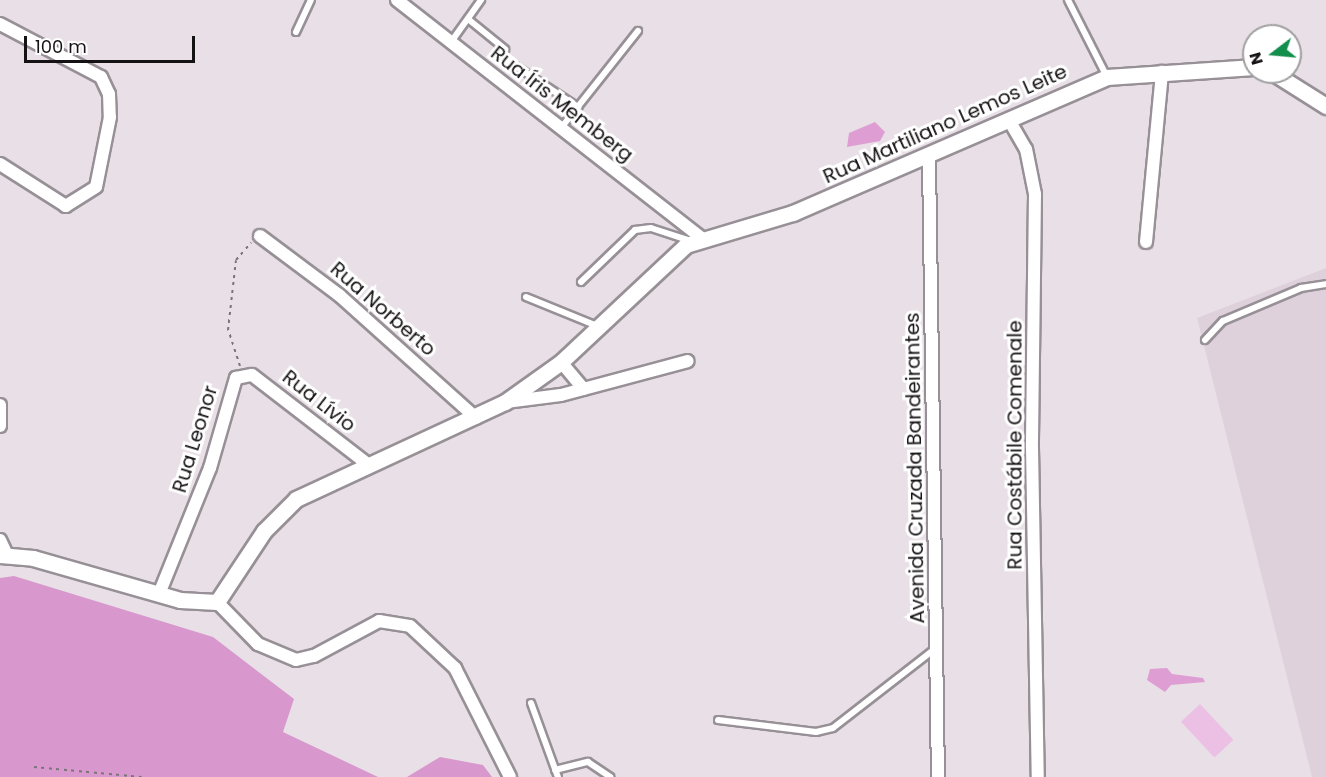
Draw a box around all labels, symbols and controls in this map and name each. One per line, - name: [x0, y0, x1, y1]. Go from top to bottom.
- scale bar: [27, 24, 198, 62]
- north arrow: [1242, 24, 1302, 84]
- text: 100 m: [35, 34, 87, 59]
- street label: Rua Íris Memberg: [486, 41, 638, 167]
- text: N: [1243, 50, 1269, 68]
- street label: Rua Martiliano Lemos Leite: [819, 59, 1071, 189]
- street label: Rua Norberto: [325, 257, 441, 361]
- street label: Avenida Cruzada Bandeirantes: [900, 312, 930, 624]
- street label: Rua Costábile Comenale: [1003, 320, 1027, 570]
- street label: Rua Lívio: [278, 365, 360, 437]
- street label: Rua Leonor: [167, 383, 223, 495]

